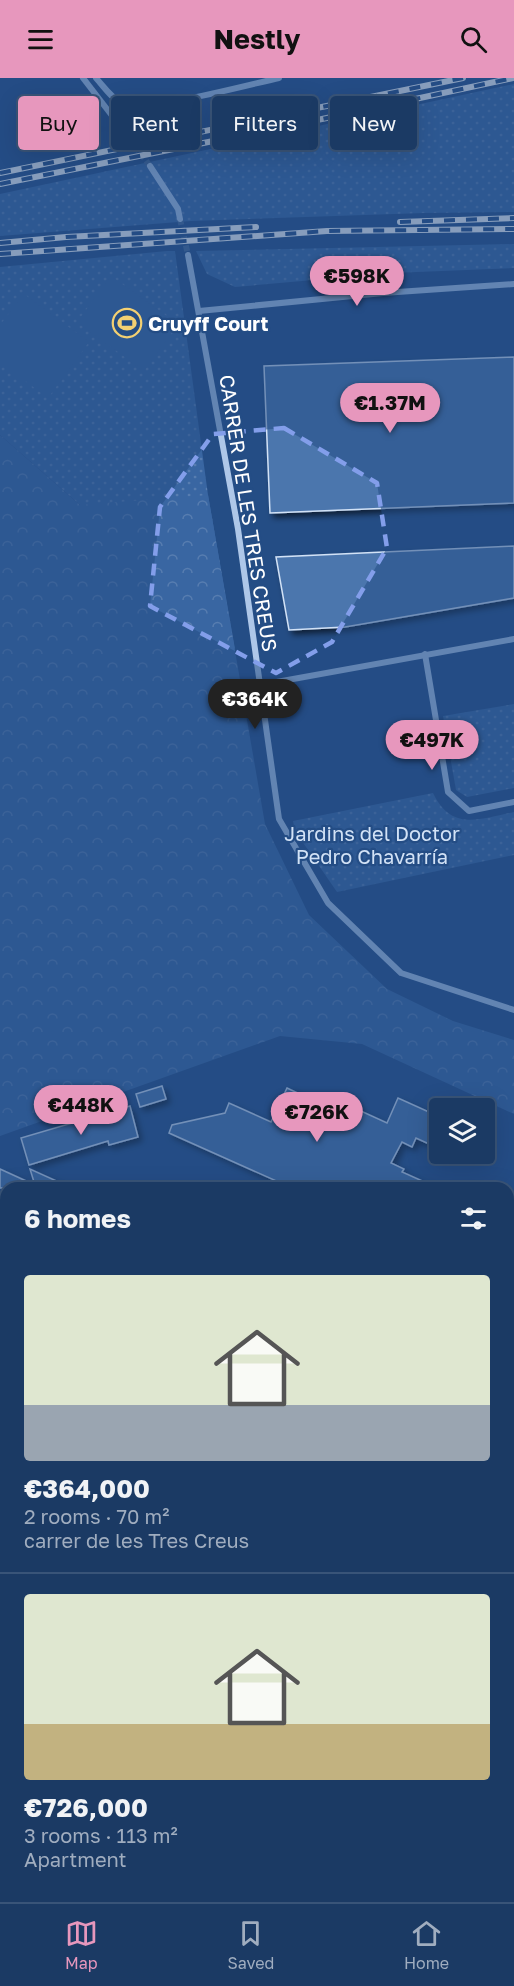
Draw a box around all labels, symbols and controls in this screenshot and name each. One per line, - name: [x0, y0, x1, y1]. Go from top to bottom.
- icon: menu: [24, 23, 57, 56]
- text: Nestly: [214, 23, 300, 55]
- icon: search: [457, 23, 490, 56]
- chip: Buy: [18, 96, 99, 150]
- chip: Rent: [111, 96, 200, 150]
- chip: Filters: [212, 96, 318, 150]
- chip: New: [330, 96, 417, 150]
- pin: €598K: [315, 256, 399, 307]
- text: €598K: [324, 263, 390, 287]
- sports icon: Cruyff Court: [111, 307, 143, 339]
- place label: Cruyff Court: [148, 311, 268, 335]
- street label: CARRER DE LES TRES CREUS: [215, 373, 283, 653]
- pin: €1.37M: [341, 383, 439, 434]
- text: €1.37M: [354, 390, 426, 414]
- pin: €364K: [213, 679, 297, 730]
- text: €364K: [222, 686, 288, 710]
- pin: €497K: [390, 720, 474, 771]
- text: €497K: [400, 727, 464, 751]
- park label: Jardins del Doctor Pedro Chavarría: [284, 821, 460, 868]
- pin: €448K: [39, 1085, 123, 1136]
- text: €448K: [48, 1092, 114, 1116]
- pin: €726K: [275, 1092, 359, 1143]
- map controls: [429, 1098, 495, 1164]
- button: layers: [429, 1098, 495, 1164]
- text: €726K: [285, 1099, 349, 1123]
- icon: filters: [457, 1202, 490, 1235]
- text: 6 homes: [24, 1203, 131, 1234]
- icon: home: [203, 1314, 311, 1422]
- text: €364,000: [24, 1473, 150, 1504]
- text: 2 rooms · 70 m²: [24, 1504, 169, 1528]
- text: carrer de les Tres Creus: [24, 1528, 249, 1552]
- icon: home: [203, 1633, 311, 1741]
- text: €726,000: [24, 1792, 148, 1823]
- text: 3 rooms · 113 m²: [24, 1823, 178, 1847]
- text: Apartment: [24, 1847, 127, 1871]
- tab: Map: [65, 1917, 98, 1973]
- tab: Saved: [228, 1917, 274, 1973]
- tab: Home: [404, 1917, 449, 1973]

